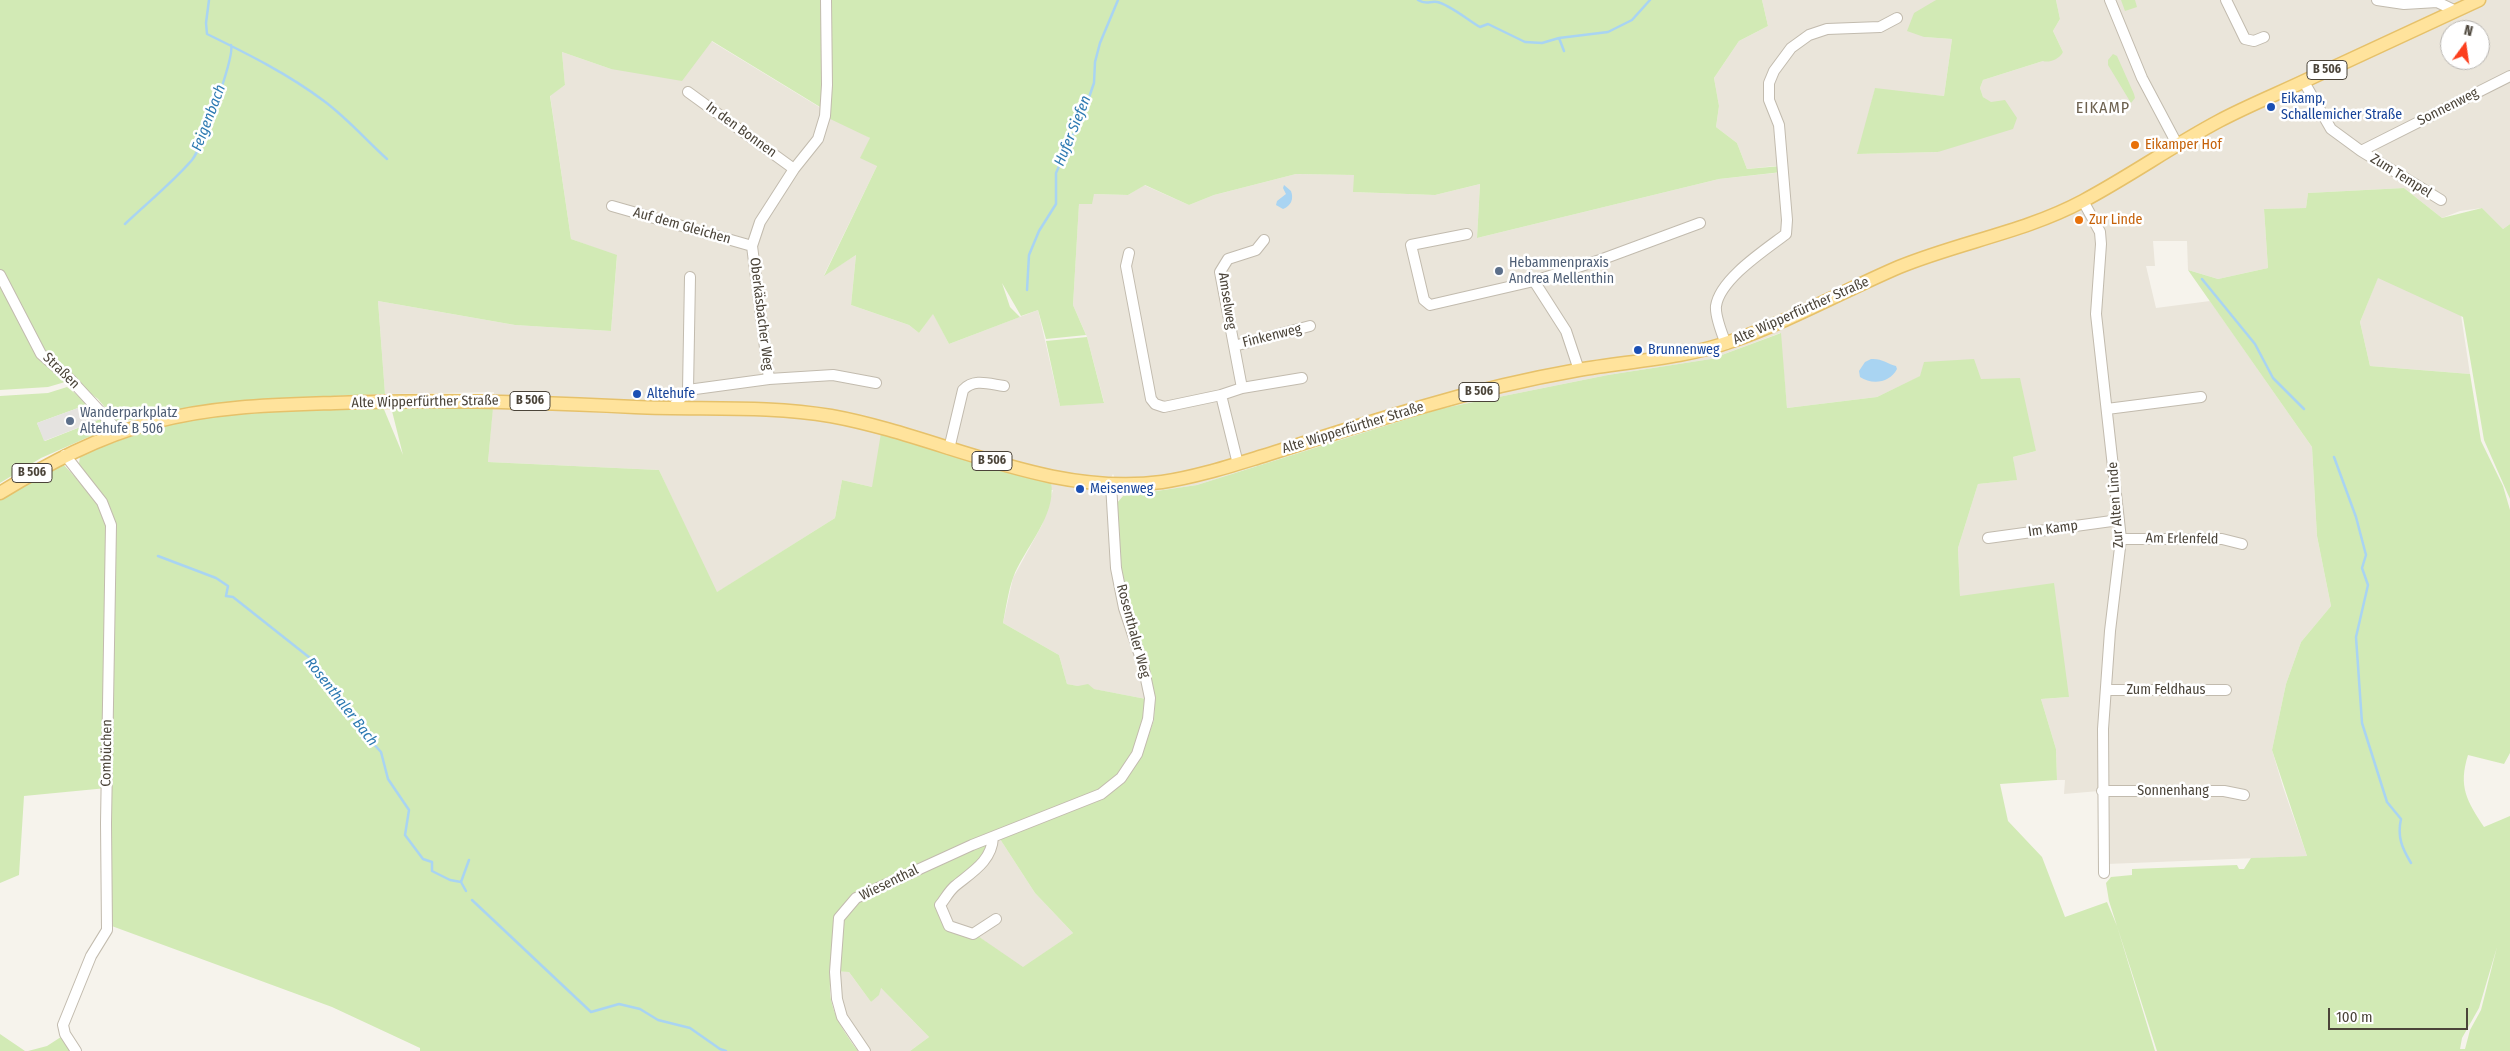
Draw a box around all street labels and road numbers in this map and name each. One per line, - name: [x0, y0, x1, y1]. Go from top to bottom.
- road number: B 506: [2307, 60, 2347, 80]
- street label: Sonnenweg: [2415, 85, 2481, 129]
- street label: In den Bonnen: [702, 99, 780, 161]
- street label: Zum Tempel: [2367, 151, 2435, 201]
- street label: Auf dem Gleichen: [631, 204, 733, 248]
- street label: Oberkäsbacher Weg: [746, 257, 776, 371]
- street label: Amselweg: [1214, 271, 1240, 331]
- street label: Alte Wipperfürther Straße: [1730, 273, 1872, 349]
- street label: Finkenweg: [1241, 321, 1303, 351]
- street label: Straßen: [39, 349, 83, 393]
- road number: B 506: [1459, 382, 1499, 402]
- street label: Alte Wipperfürther Straße: [351, 392, 499, 412]
- road number: B 506: [510, 392, 550, 411]
- street label: Alte Wipperfürther Straße: [1280, 398, 1426, 458]
- road number: B 506: [972, 452, 1012, 471]
- street label: Zur Alten Linde: [2105, 461, 2127, 549]
- road number: B 506: [12, 463, 52, 482]
- street label: Im Kamp: [2027, 517, 2079, 541]
- street label: Am Erlenfeld: [2145, 530, 2219, 548]
- street label: Rosenthaler Weg: [1112, 582, 1154, 680]
- street label: Zum Feldhaus: [2127, 682, 2205, 698]
- street label: Combüchen: [98, 719, 116, 787]
- street label: Sonnenhang: [2137, 783, 2209, 799]
- street label: Wiesenthal: [857, 862, 921, 904]

